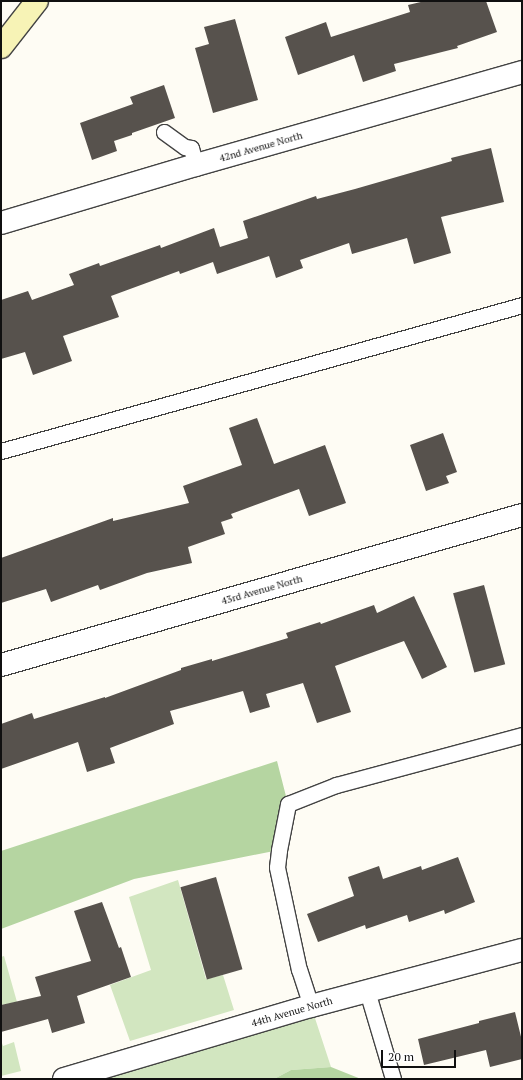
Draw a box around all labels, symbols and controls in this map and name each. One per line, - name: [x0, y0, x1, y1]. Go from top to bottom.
- street label: 42nd Avenue North: [218, 129, 304, 165]
- street label: 43rd Avenue North: [220, 573, 304, 607]
- street label: 44th Avenue North: [250, 995, 334, 1029]
- scale bar: [383, 1042, 458, 1068]
- text: 20 m: [388, 1049, 414, 1064]

